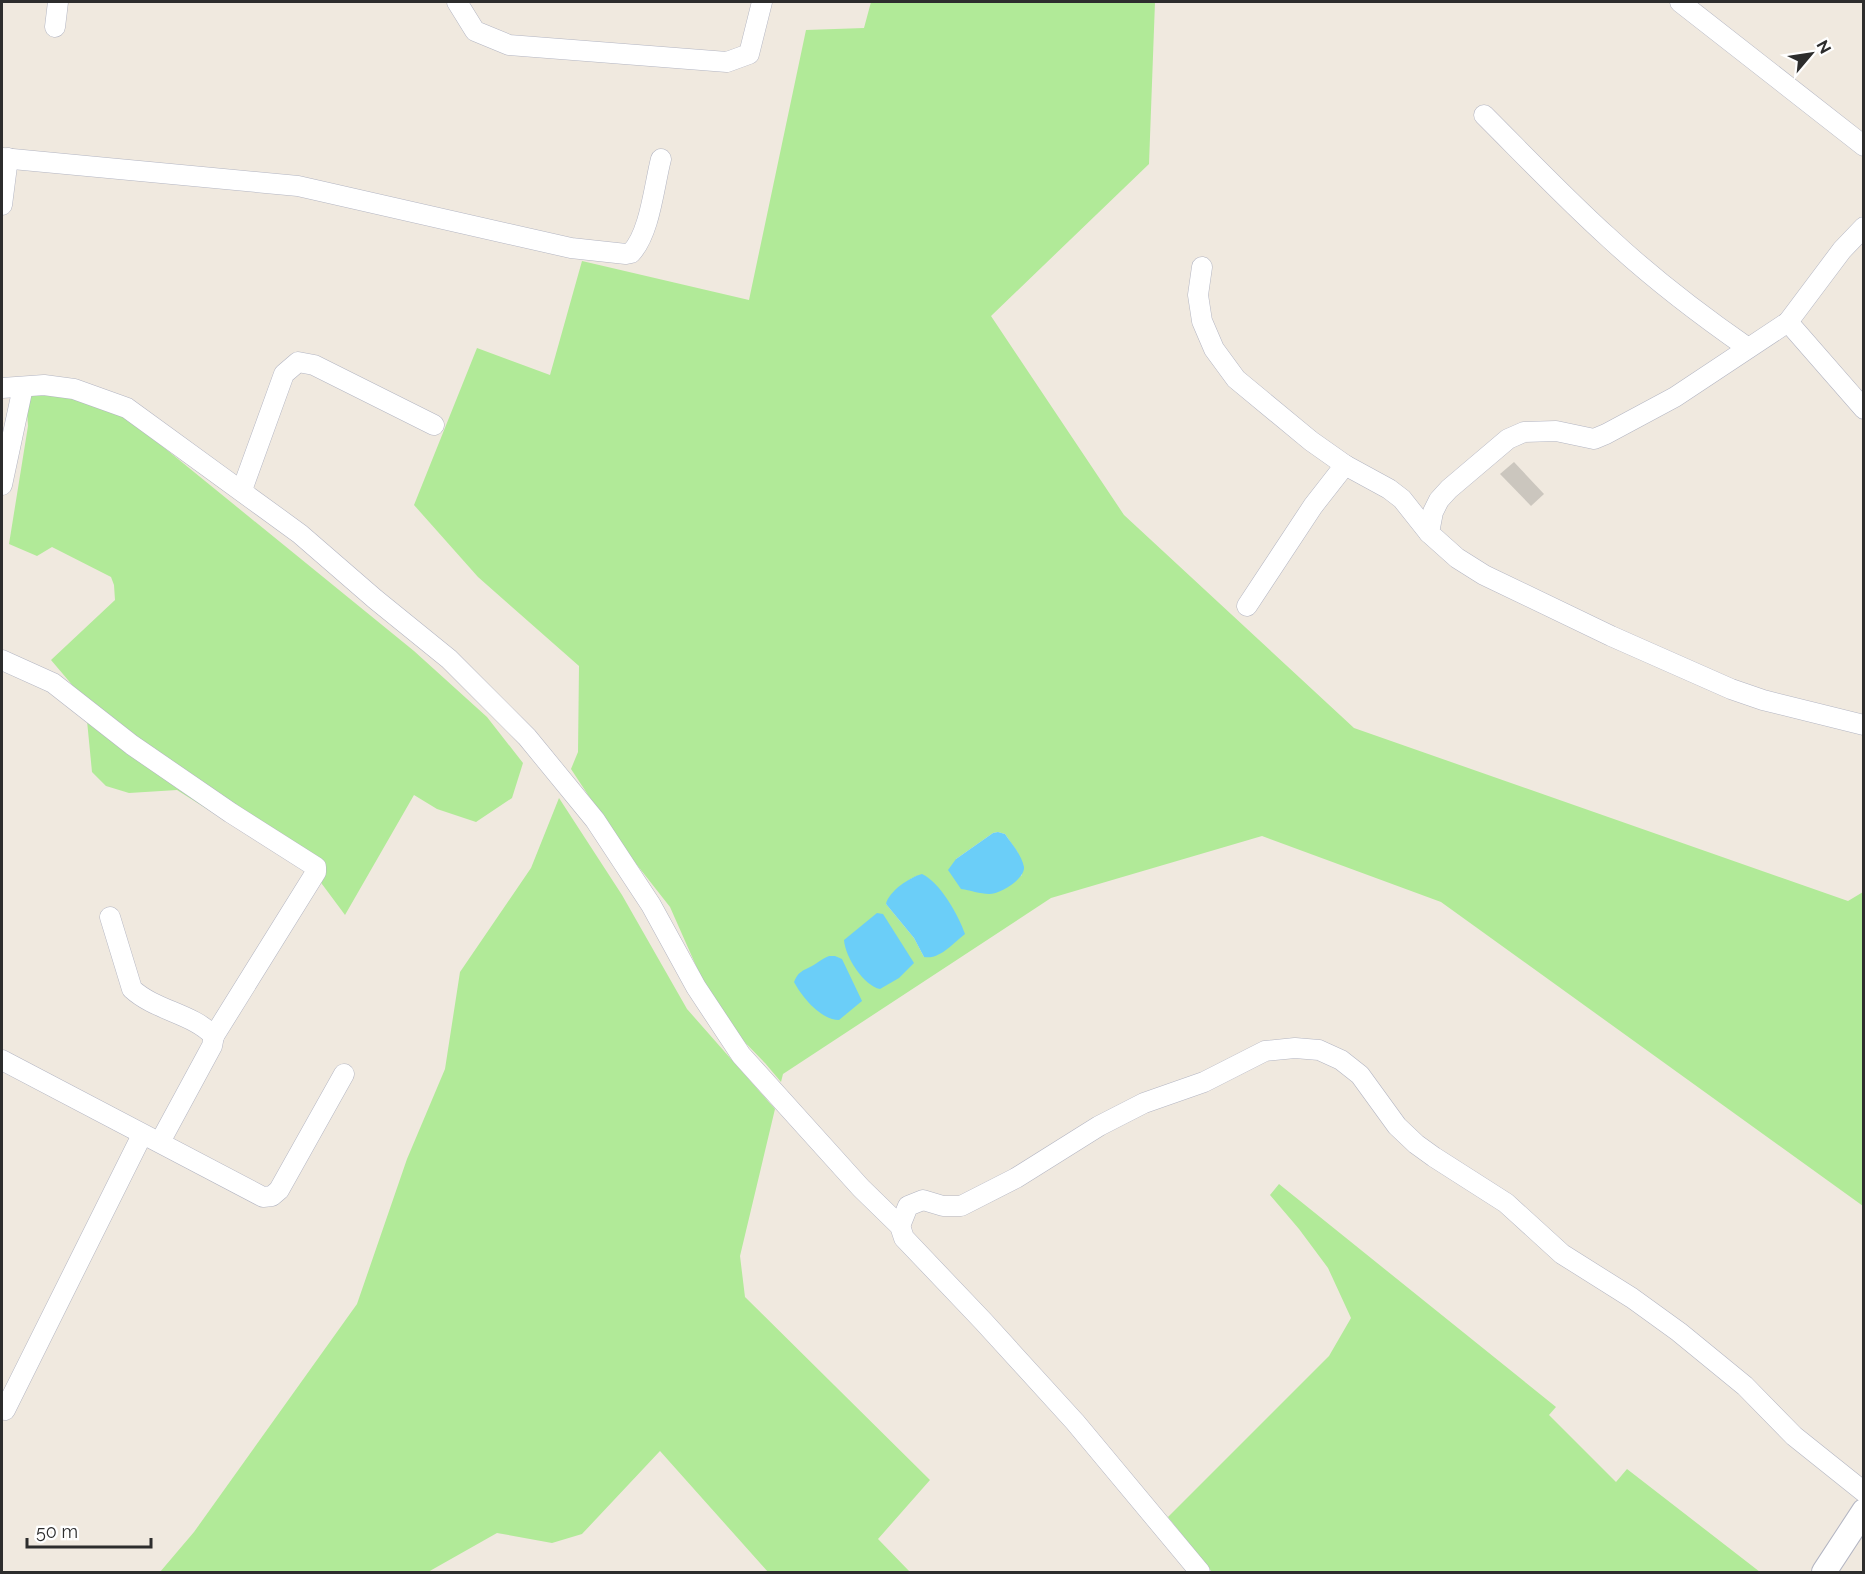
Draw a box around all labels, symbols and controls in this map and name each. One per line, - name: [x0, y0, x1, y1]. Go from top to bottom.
- north arrow: [1781, 24, 1841, 84]
- text: N: [1812, 37, 1835, 57]
- scale bar: [27, 1511, 152, 1549]
- text: 50 m: [36, 1521, 78, 1542]

